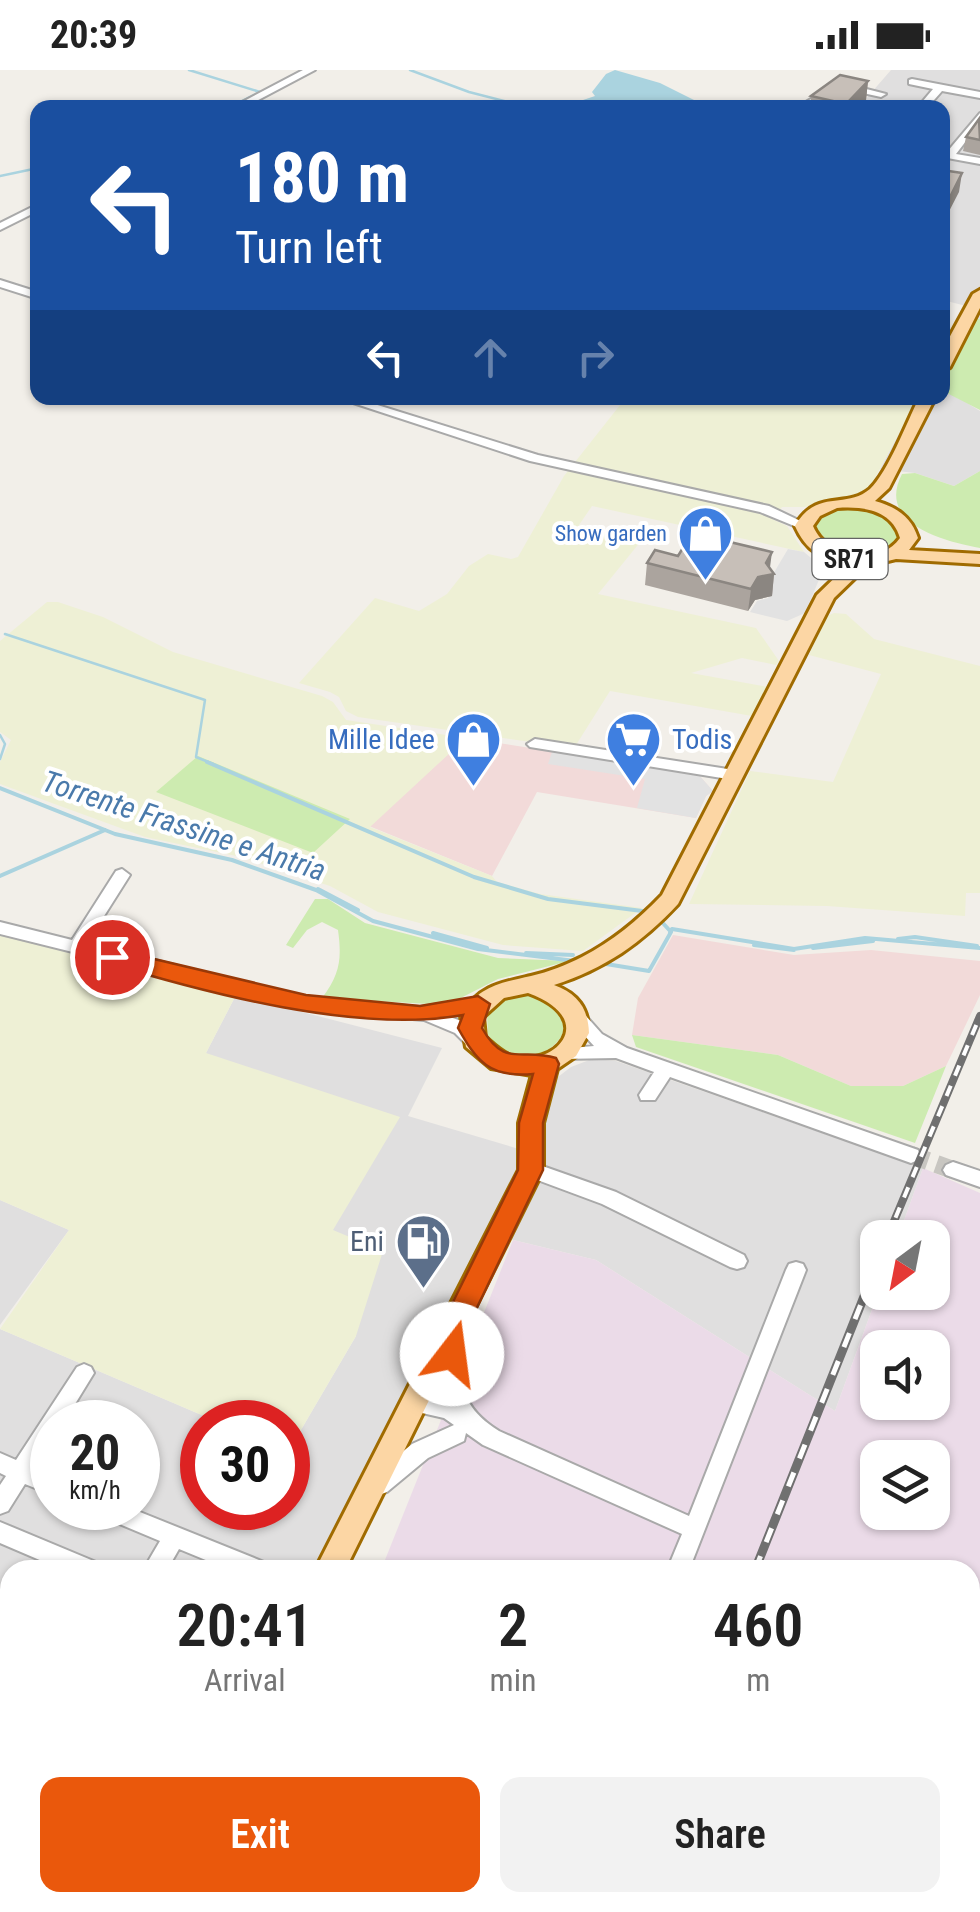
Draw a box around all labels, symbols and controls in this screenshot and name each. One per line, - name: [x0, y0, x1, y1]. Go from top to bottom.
- text: 20:39: [50, 13, 137, 57]
- text: 180 m: [235, 137, 409, 219]
- icon: left: [70, 140, 200, 270]
- text: Turn left: [235, 221, 383, 274]
- icon: left: [358, 330, 413, 385]
- icon: ahead: [463, 330, 518, 385]
- icon: right: [568, 330, 623, 385]
- shop icon: Show garden: [676, 503, 736, 582]
- place label: Show garden: [555, 521, 667, 546]
- road number: SR71: [812, 539, 888, 579]
- shop icon: Mille Idee: [444, 709, 504, 788]
- supermarket icon: Todis: [603, 709, 663, 788]
- place label: Mille Idee: [328, 723, 435, 756]
- place label: Todis: [672, 723, 732, 756]
- water label: Torrente Frassine e Antria: [38, 763, 330, 888]
- pin: [70, 915, 155, 1000]
- icon: arrive: [85, 930, 140, 985]
- fuel station icon: Eni: [393, 1211, 453, 1290]
- north arrow: [860, 1220, 950, 1310]
- map controls: [860, 1220, 950, 1530]
- place label: Eni: [350, 1225, 384, 1258]
- position arrow: [400, 1302, 504, 1406]
- button: sound: [860, 1330, 950, 1420]
- speed limit sign: 30: [180, 1400, 310, 1530]
- text: 20: [70, 1424, 120, 1482]
- button: layers: [860, 1440, 950, 1530]
- text: km/h: [69, 1476, 121, 1505]
- text: 20:41: [176, 1590, 313, 1661]
- text: 2: [498, 1590, 528, 1661]
- text: 460: [713, 1590, 803, 1661]
- text: Arrival: [204, 1661, 285, 1699]
- text: min: [490, 1661, 536, 1699]
- text: m: [746, 1661, 770, 1699]
- button: Exit: [40, 1777, 480, 1892]
- button: Share: [500, 1777, 940, 1892]

